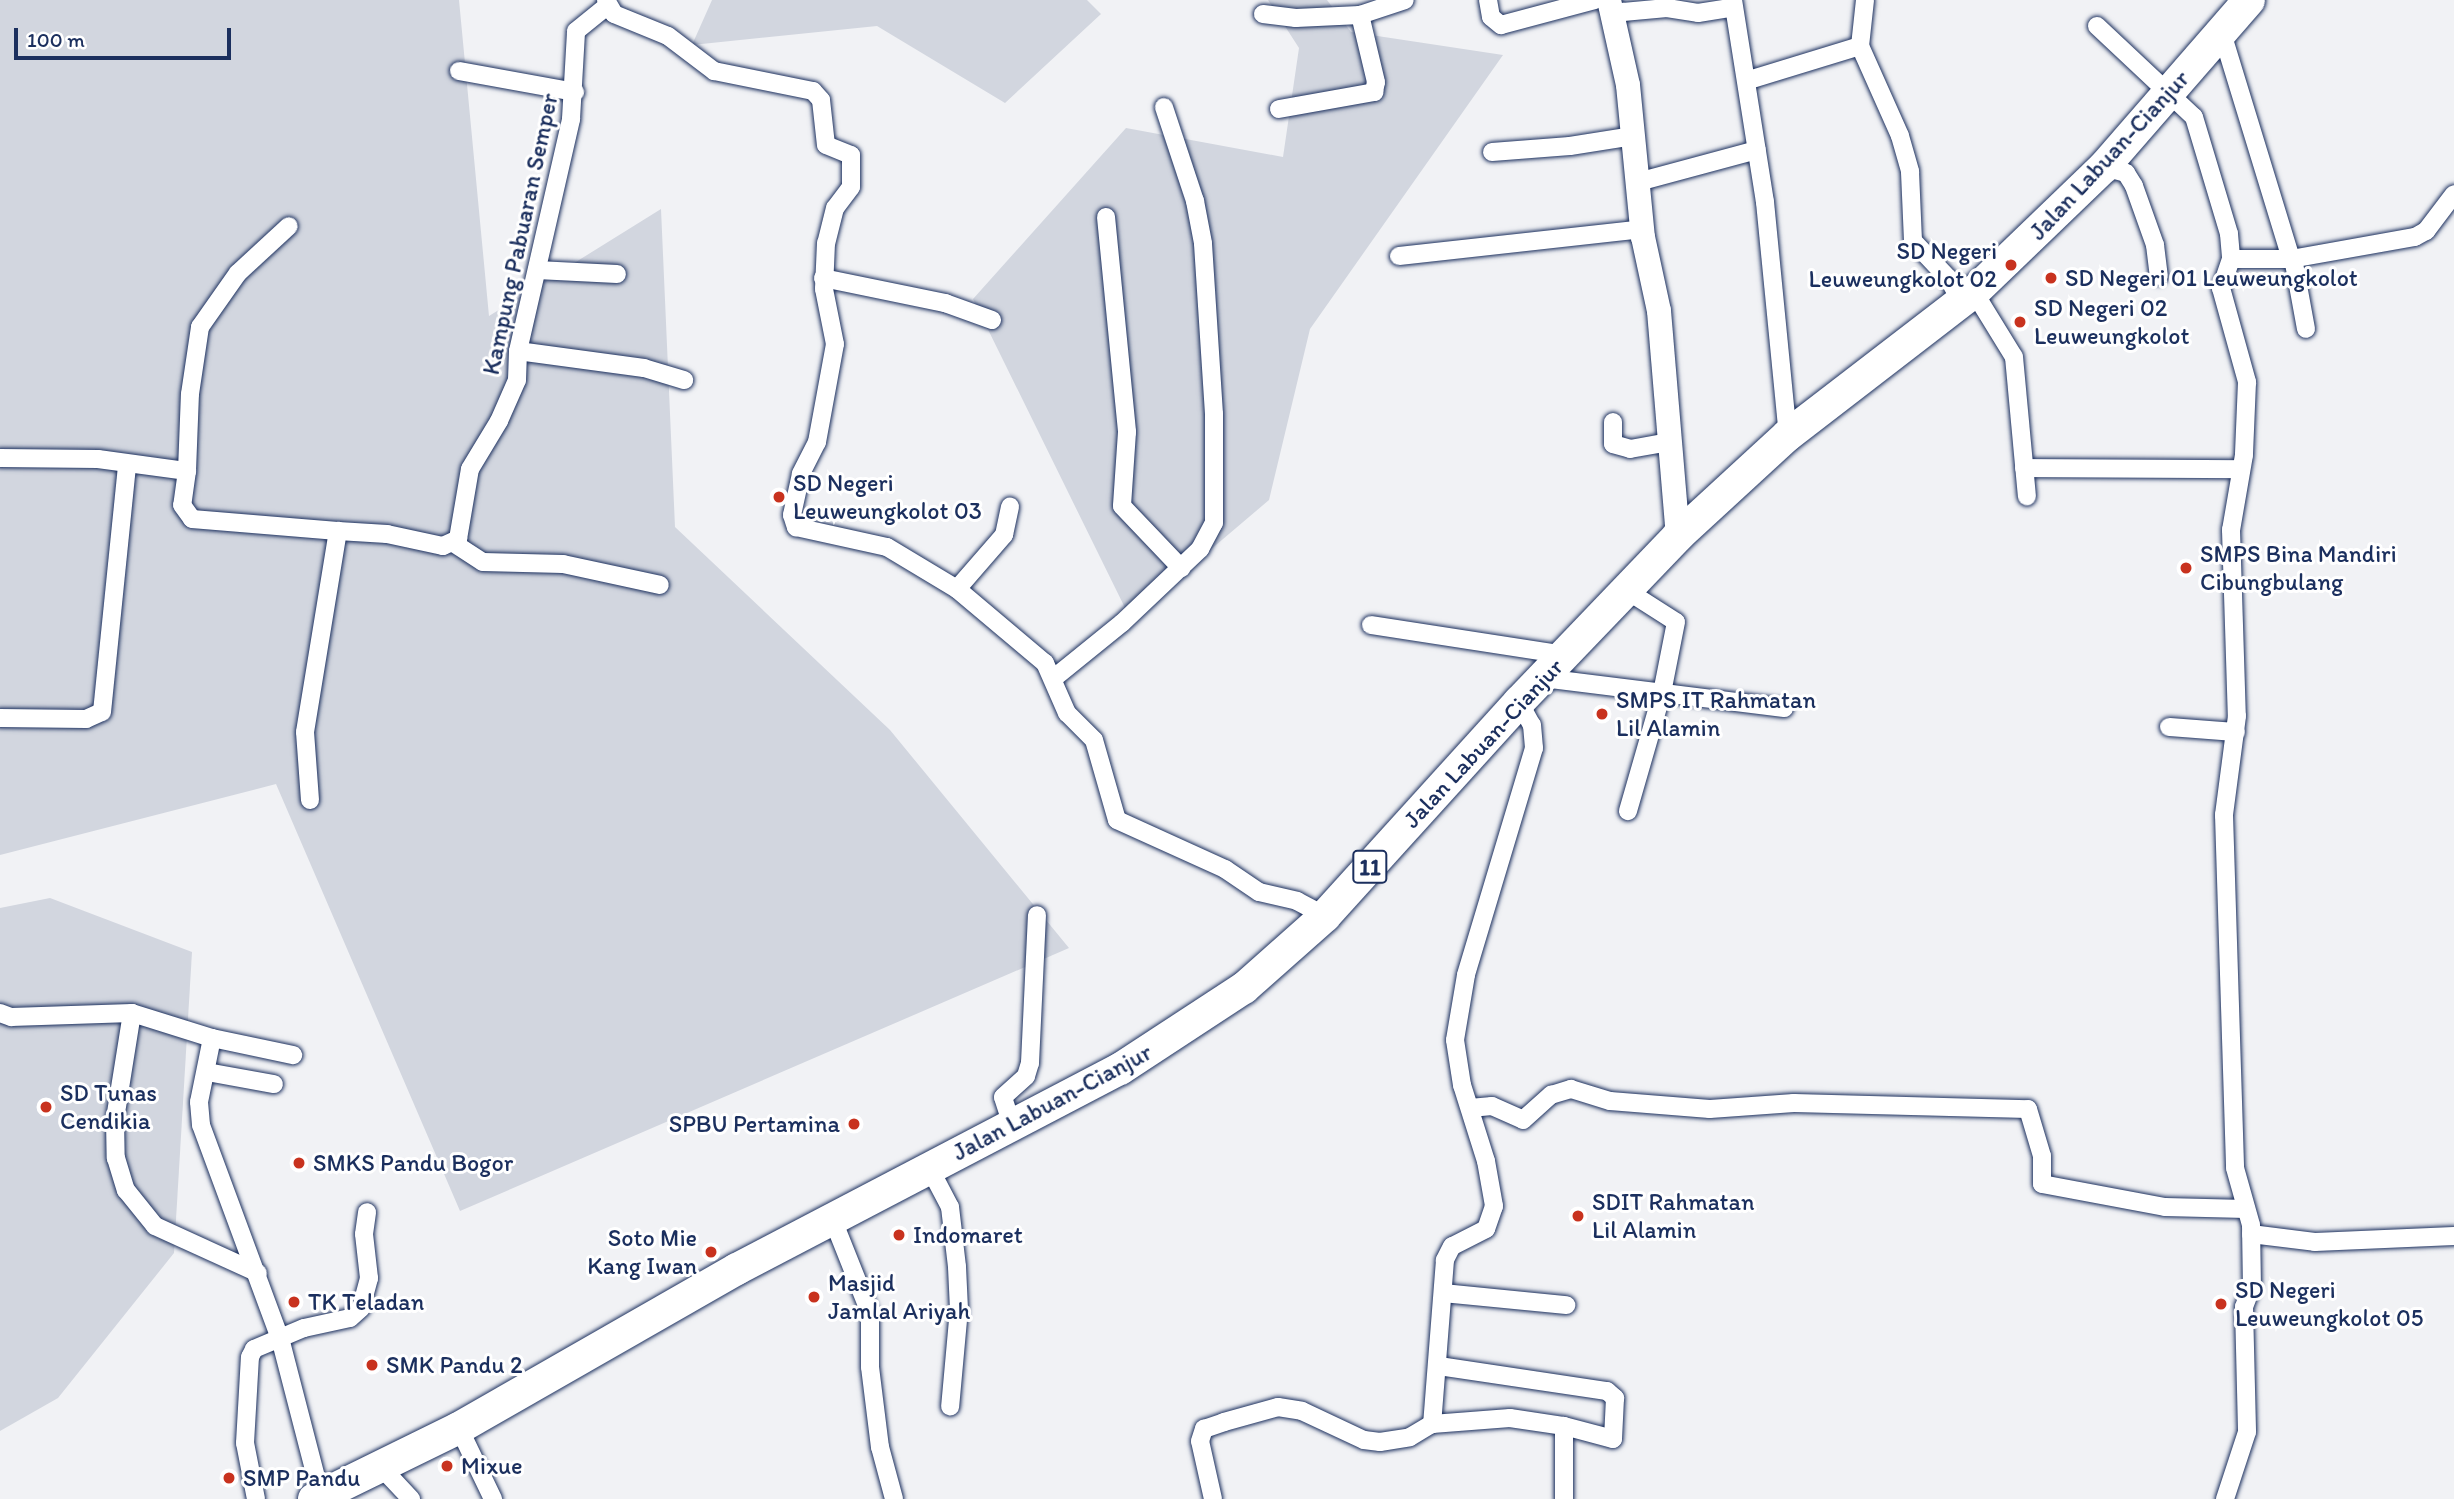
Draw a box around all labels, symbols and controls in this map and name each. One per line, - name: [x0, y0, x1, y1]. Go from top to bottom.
- scale bar: [18, 14, 234, 58]
- text: 100 m: [27, 27, 85, 52]
- street label: Jalan Labuan-Cianjur: [2023, 64, 2195, 246]
- street label: Kampung Pabuaran Semper: [476, 91, 564, 377]
- place label: SD Negeri Leuweungkolot 02: [1809, 237, 1997, 293]
- marker: SD Negeri Leuweungkolot 02: [2003, 257, 2019, 273]
- place label: SD Negeri 01 Leuweungkolot: [2065, 264, 2358, 292]
- marker: SD Negeri 01 Leuweungkolot: [2043, 270, 2059, 286]
- place label: SD Negeri 02 Leuweungkolot: [2034, 294, 2190, 350]
- marker: SD Negeri 02 Leuweungkolot: [2012, 314, 2028, 330]
- place label: SD Negeri Leuweungkolot 03: [793, 469, 982, 525]
- marker: SD Negeri Leuweungkolot 03: [771, 489, 787, 505]
- place label: SMPS Bina Mandiri Cibungbulang: [2200, 540, 2398, 596]
- marker: SMPS Bina Mandiri Cibungbulang: [2178, 560, 2194, 576]
- street label: Jalan Labuan-Cianjur: [1397, 652, 1569, 834]
- place label: SMPS IT Rahmatan Lil Alamin: [1616, 686, 1816, 742]
- marker: SMPS IT Rahmatan Lil Alamin: [1594, 706, 1610, 722]
- road number: 11: [1351, 848, 1389, 887]
- street label: Jalan Labuan-Cianjur: [948, 1037, 1156, 1167]
- place label: SD Tunas Cendikia: [60, 1079, 155, 1135]
- marker: SD Tunas Cendikia: [38, 1099, 54, 1115]
- place label: SPBU Pertamina: [669, 1110, 840, 1138]
- marker: SPBU Pertamina: [846, 1116, 862, 1132]
- place label: SMKS Pandu Bogor: [313, 1149, 512, 1177]
- marker: SMKS Pandu Bogor: [291, 1155, 307, 1171]
- place label: SDIT Rahmatan Lil Alamin: [1592, 1188, 1755, 1244]
- marker: SDIT Rahmatan Lil Alamin: [1570, 1208, 1586, 1224]
- place label: Indomaret: [913, 1221, 1023, 1249]
- place label: Soto Mie Kang Iwan: [588, 1224, 697, 1280]
- marker: Indomaret: [891, 1227, 907, 1243]
- marker: Soto Mie Kang Iwan: [703, 1244, 719, 1260]
- place label: Masjid Jamlal Ariyah: [828, 1269, 970, 1325]
- place label: SD Negeri Leuweungkolot 05: [2235, 1276, 2423, 1332]
- place label: TK Teladan: [308, 1288, 422, 1316]
- marker: Masjid Jamlal Ariyah: [806, 1289, 822, 1305]
- marker: TK Teladan: [286, 1294, 302, 1310]
- marker: SD Negeri Leuweungkolot 05: [2213, 1296, 2229, 1312]
- place label: SMK Pandu 2: [386, 1351, 523, 1379]
- marker: SMK Pandu 2: [364, 1357, 380, 1373]
- place label: Mixue: [461, 1452, 523, 1480]
- marker: Mixue: [439, 1458, 455, 1474]
- place label: SMP Pandu: [243, 1464, 360, 1492]
- marker: SMP Pandu: [221, 1470, 237, 1486]

